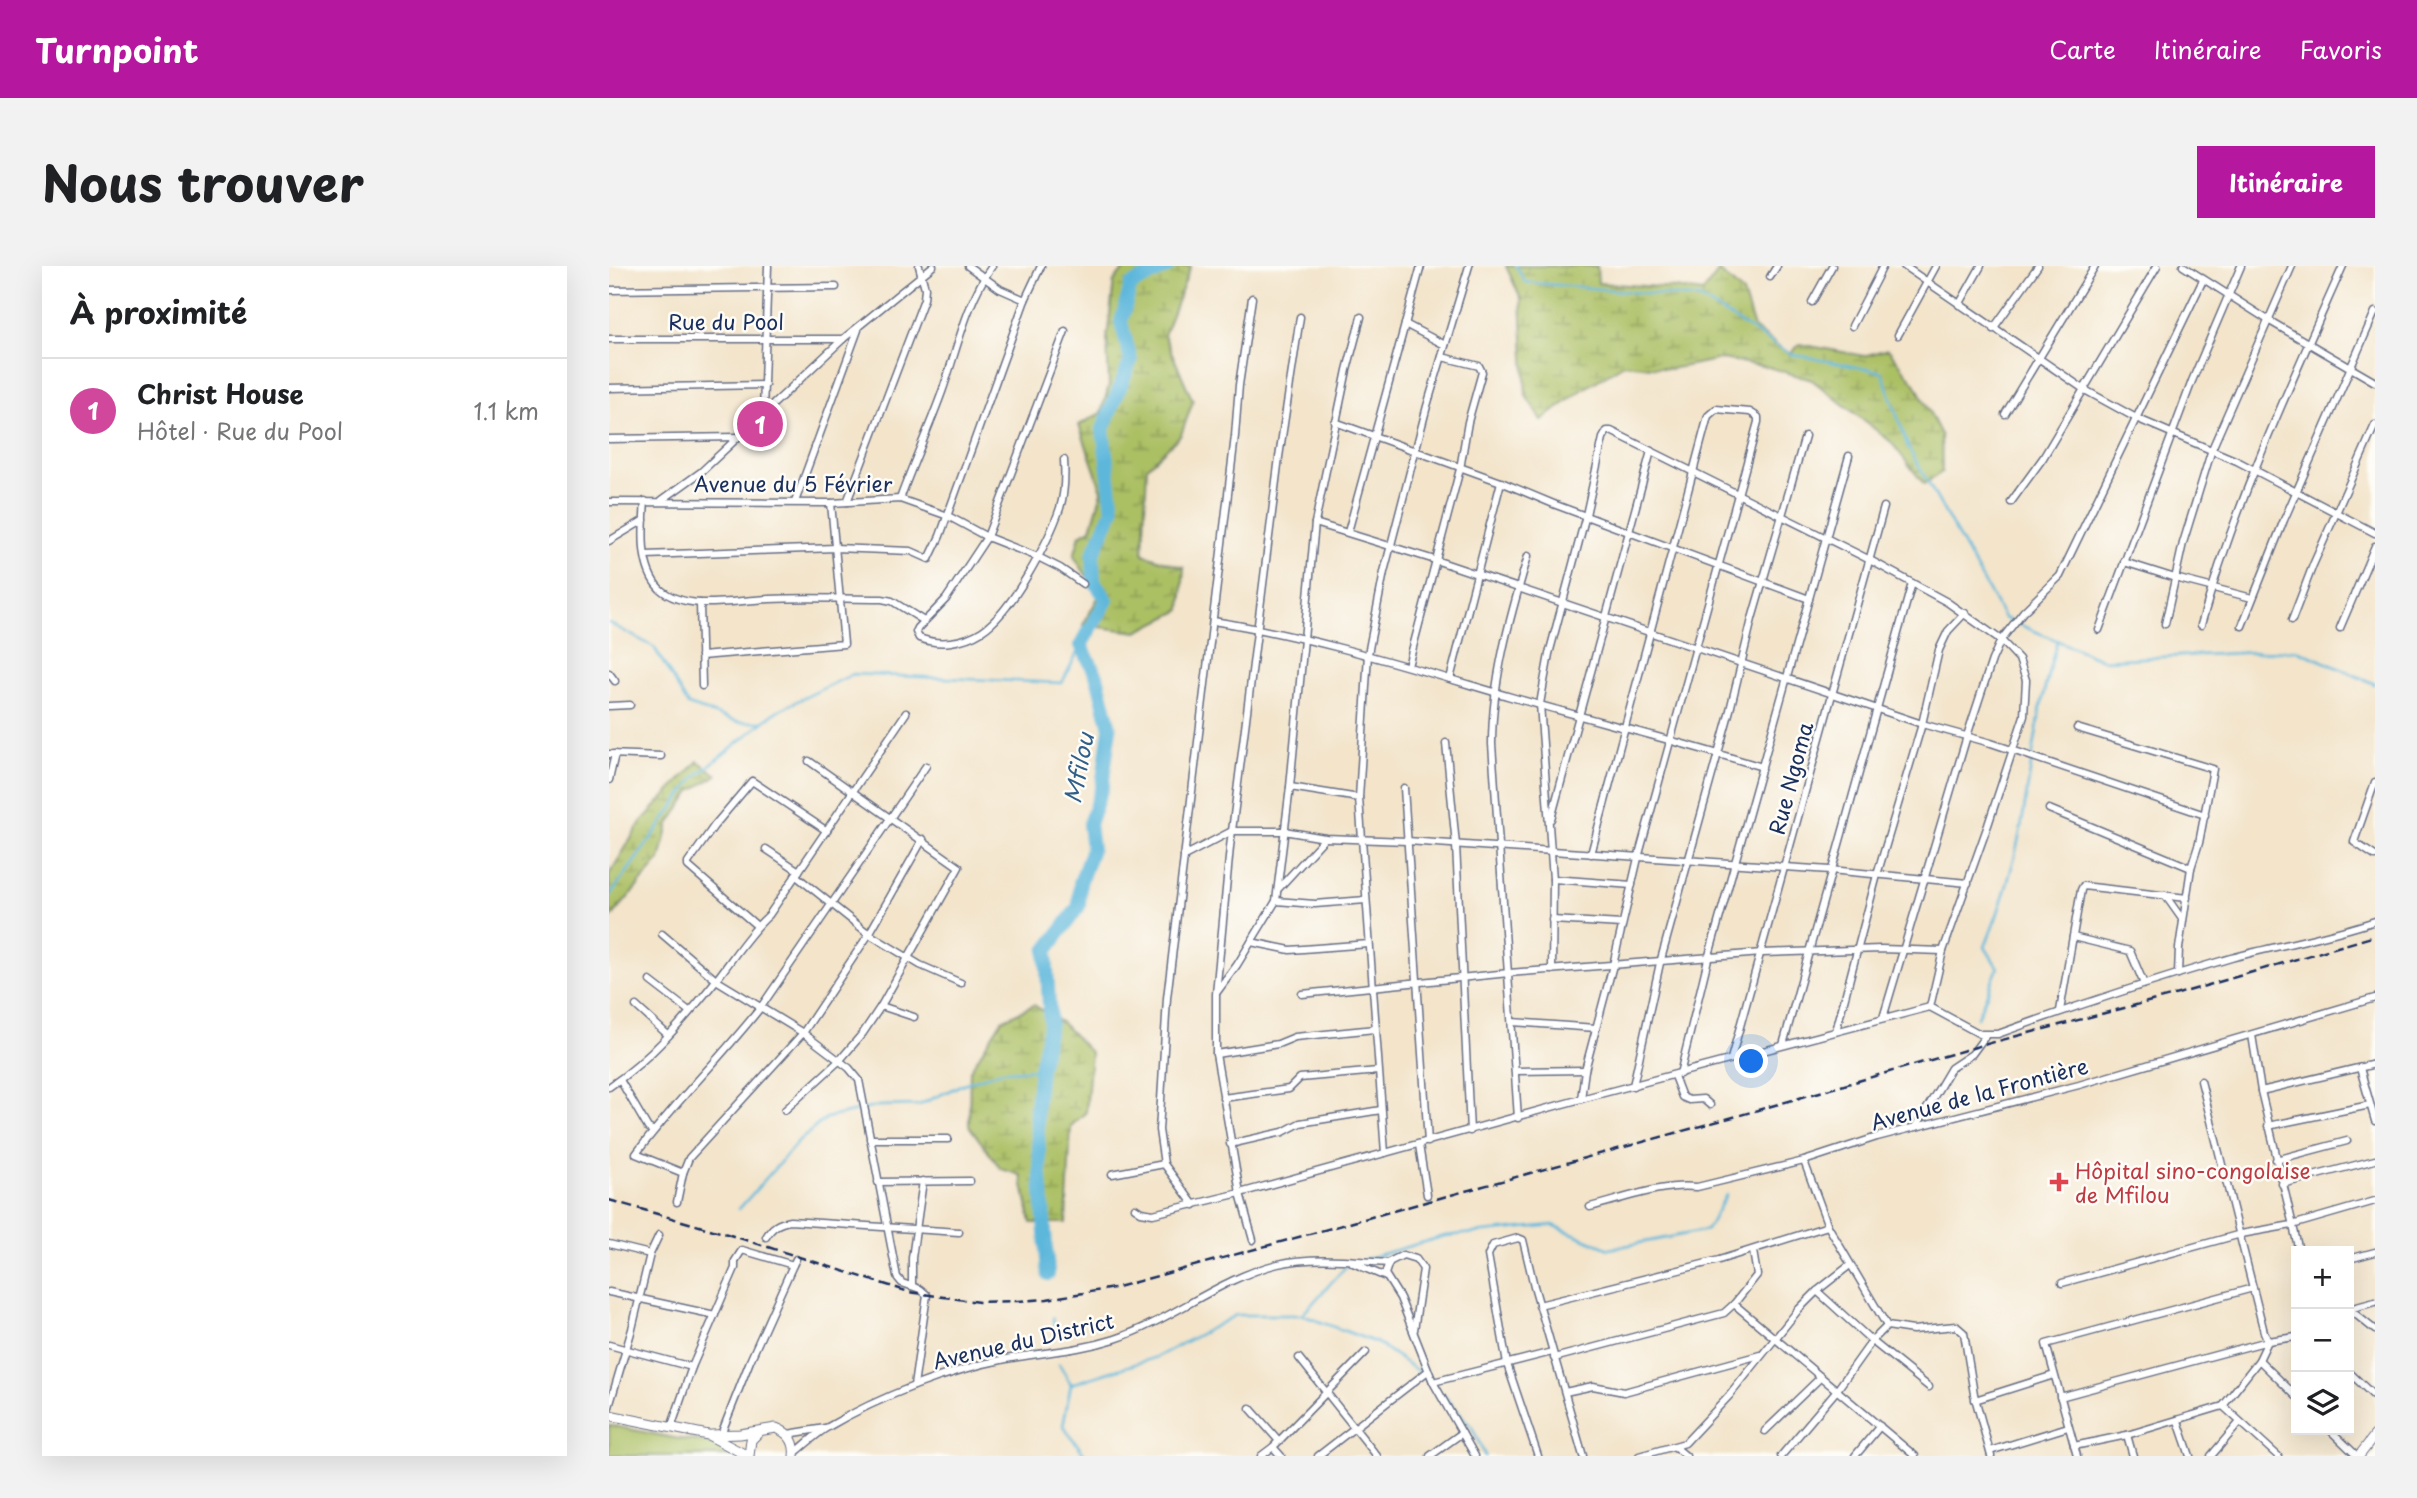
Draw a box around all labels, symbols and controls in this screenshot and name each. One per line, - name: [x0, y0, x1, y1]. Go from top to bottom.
- text: Turnpoint: [35, 24, 199, 74]
- text: Carte: [2049, 31, 2116, 67]
- text: Itinéraire: [2154, 31, 2262, 67]
- text: Favoris: [2300, 31, 2382, 67]
- text: Nous trouver: [42, 145, 364, 219]
- button: Itinéraire: [2197, 146, 2375, 218]
- text: À proximité: [70, 289, 247, 334]
- street label: Rue du Pool: [668, 305, 784, 337]
- text: Christ House: [137, 374, 304, 413]
- text: 1: [88, 393, 99, 428]
- text: 1.1 km: [473, 393, 539, 428]
- pin: 1: [737, 398, 783, 450]
- text: Hôtel · Rue du Pool: [137, 413, 343, 448]
- street label: Avenue du 5 Février: [694, 467, 893, 499]
- street label: Rue Ngoma: [1760, 718, 1820, 838]
- water label: Mfilou: [1054, 728, 1102, 806]
- your location: [1734, 1044, 1768, 1078]
- street label: Avenue de la Frontière: [1867, 1049, 2091, 1137]
- place label: Hôpital sino-congolaise de Mfilou: [2075, 1154, 2311, 1210]
- marker: Hôpital sino-congolaise de Mfilou: [2049, 1172, 2069, 1192]
- map controls: [2291, 1246, 2354, 1435]
- button: +: [2291, 1246, 2354, 1309]
- street label: Avenue du District: [929, 1304, 1117, 1376]
- button: −: [2291, 1309, 2354, 1372]
- button: layers: [2291, 1372, 2354, 1435]

